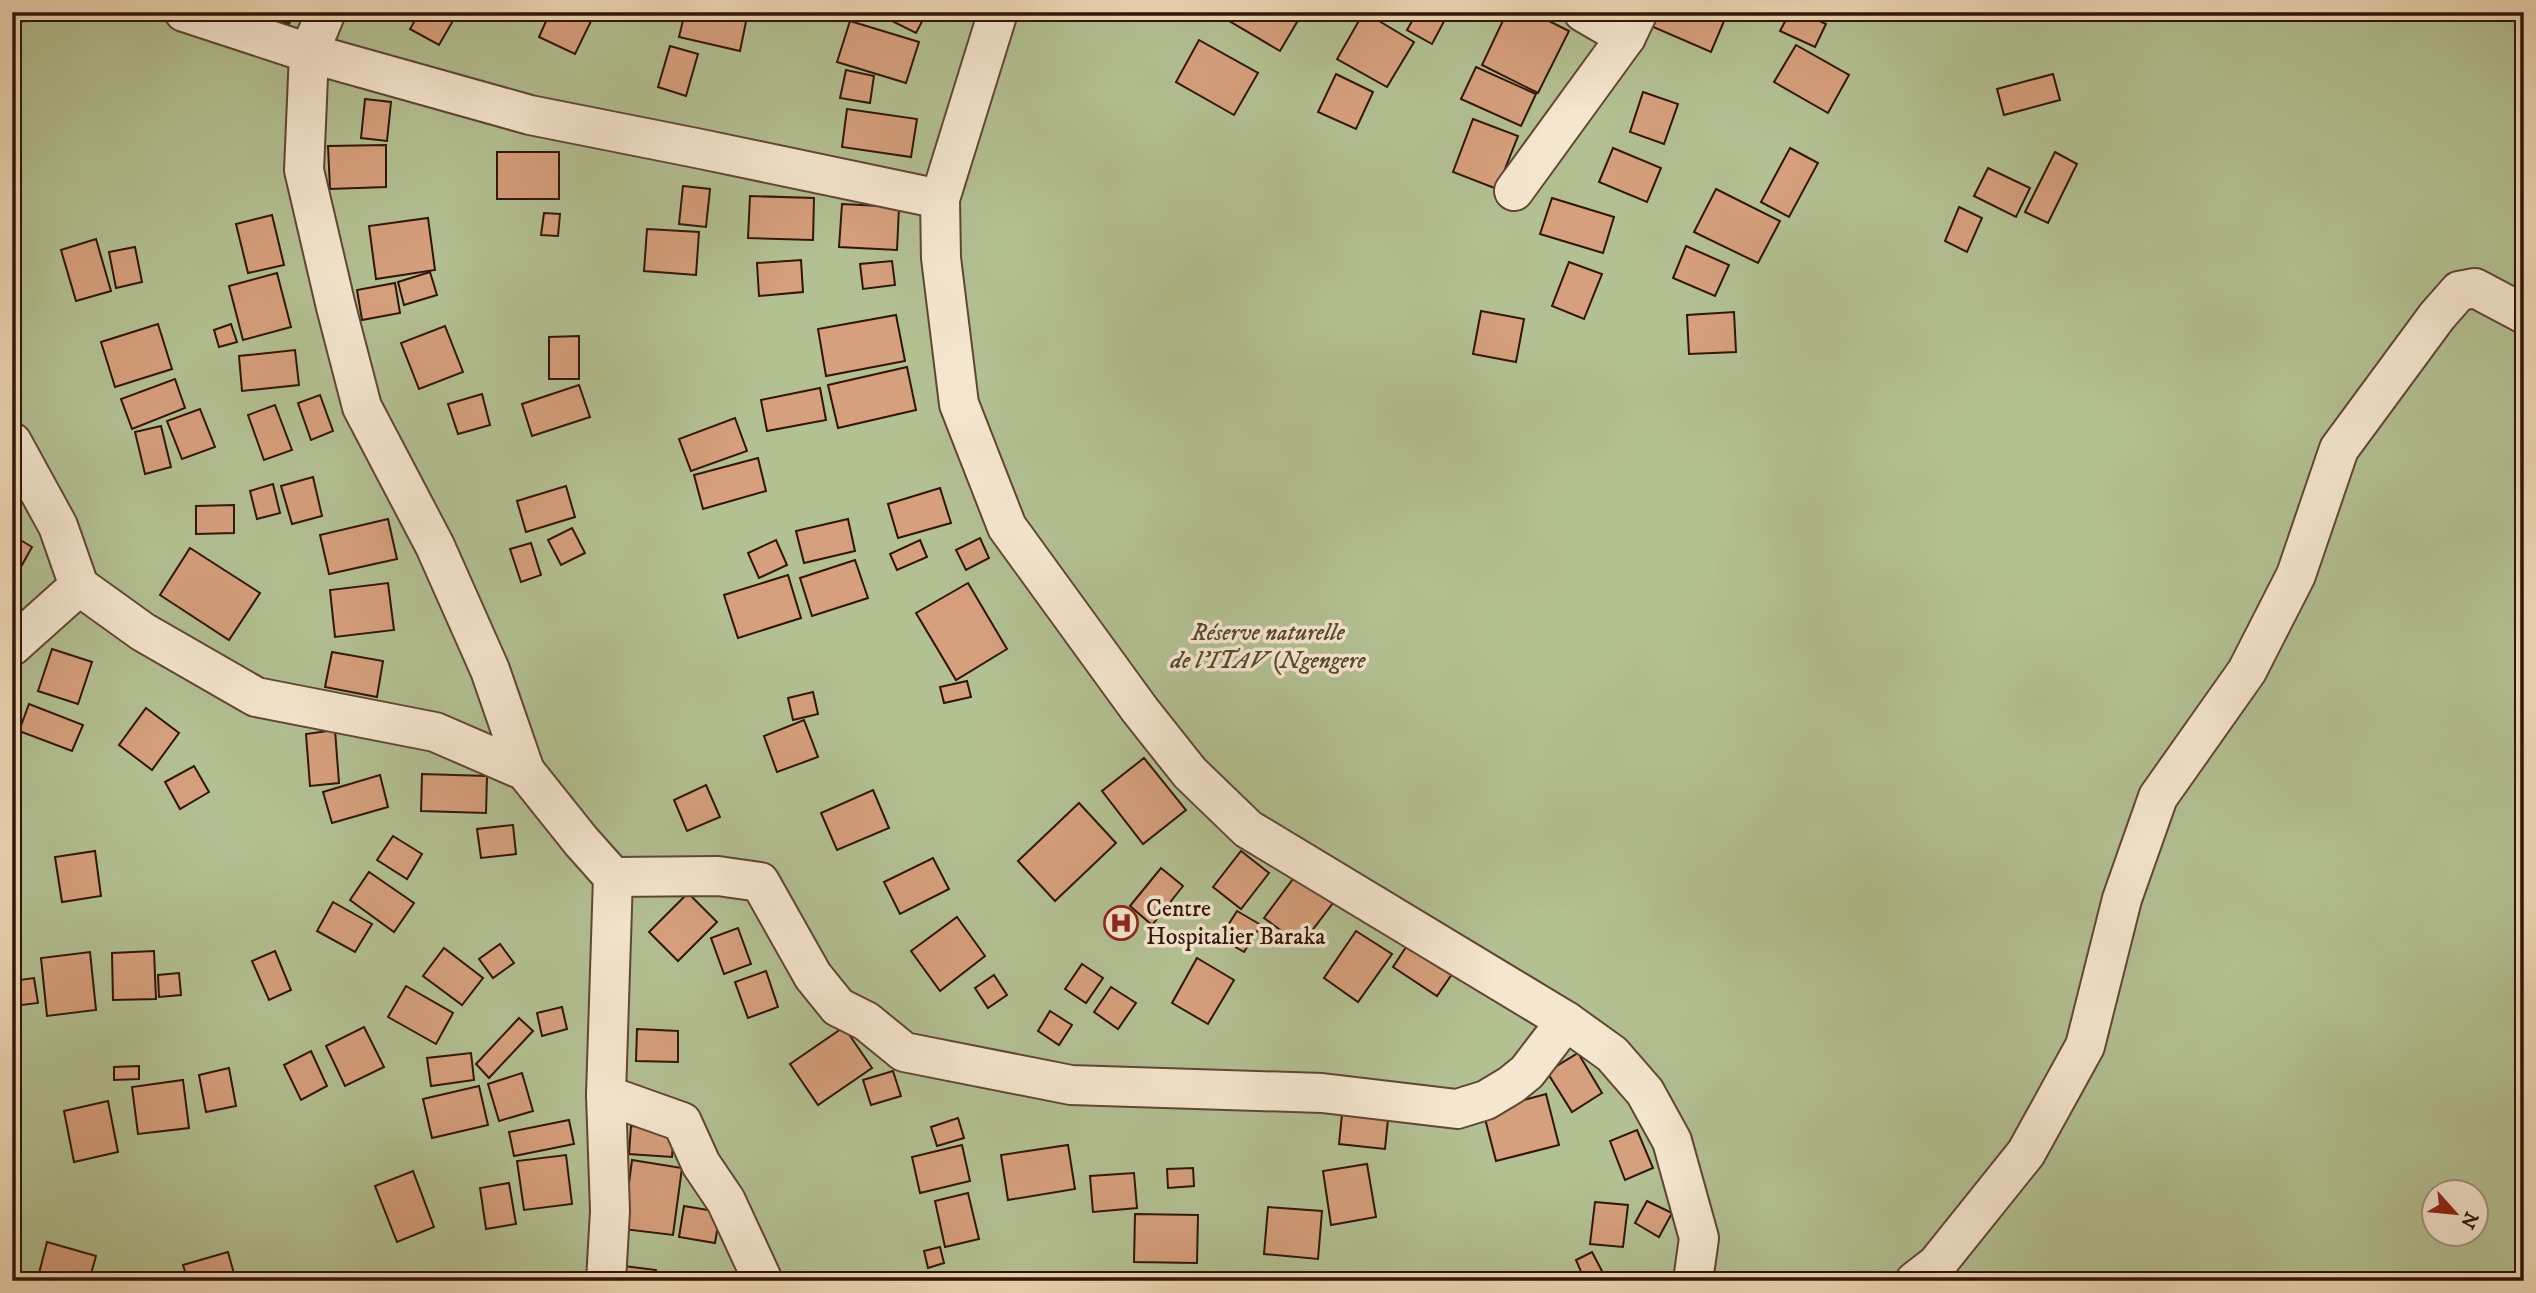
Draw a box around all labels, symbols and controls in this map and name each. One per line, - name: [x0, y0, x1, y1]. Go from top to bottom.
- park label: Réserve naturelle de l'ITAV (Ngengere: [1170, 618, 1366, 676]
- place label: Centre Hospitalier Baraka: [1146, 894, 1326, 952]
- hospital icon: Centre Hospitalier Baraka: [1102, 904, 1140, 942]
- north arrow: [2420, 1178, 2490, 1248]
- text: N: [2455, 1208, 2483, 1233]

